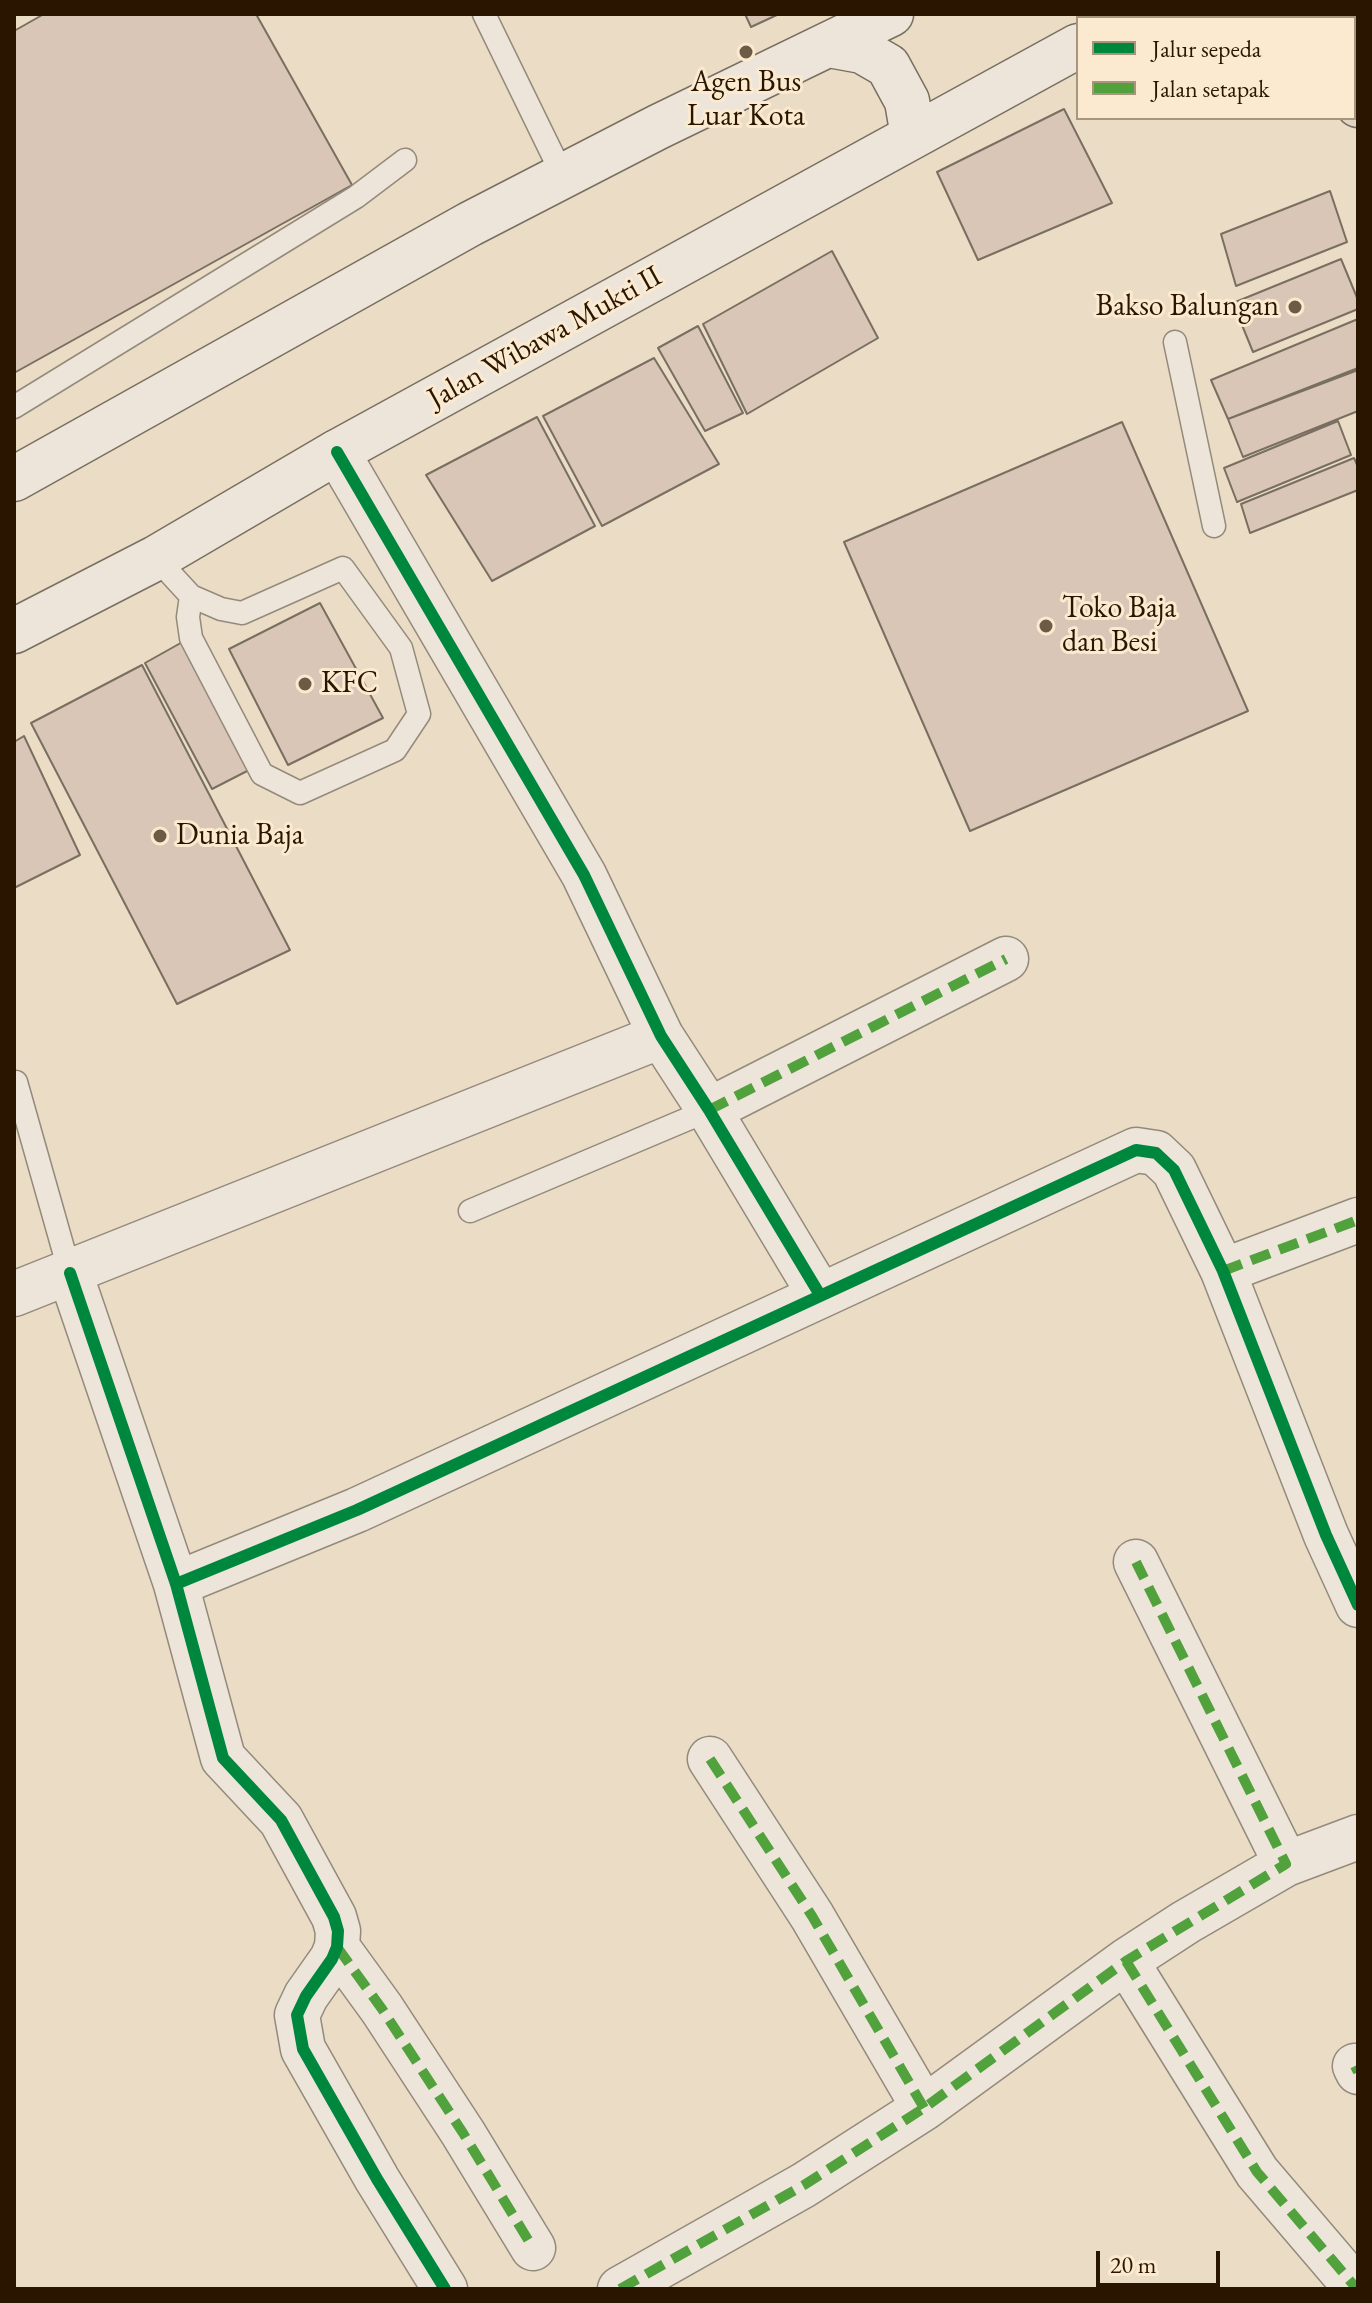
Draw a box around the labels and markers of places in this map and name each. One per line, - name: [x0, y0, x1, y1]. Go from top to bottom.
- marker: Agen Bus Luar Kota: [737, 43, 755, 61]
- place label: Agen Bus Luar Kota: [687, 65, 805, 136]
- place label: Bakso Balungan: [1096, 289, 1279, 325]
- marker: Bakso Balungan: [1286, 298, 1304, 316]
- place label: Toko Baja dan Besi: [1062, 591, 1176, 662]
- marker: Toko Baja dan Besi: [1037, 617, 1055, 635]
- place label: KFC: [321, 666, 378, 702]
- marker: KFC: [296, 675, 314, 693]
- place label: Dunia Baja: [176, 818, 304, 854]
- marker: Dunia Baja: [151, 827, 169, 845]

